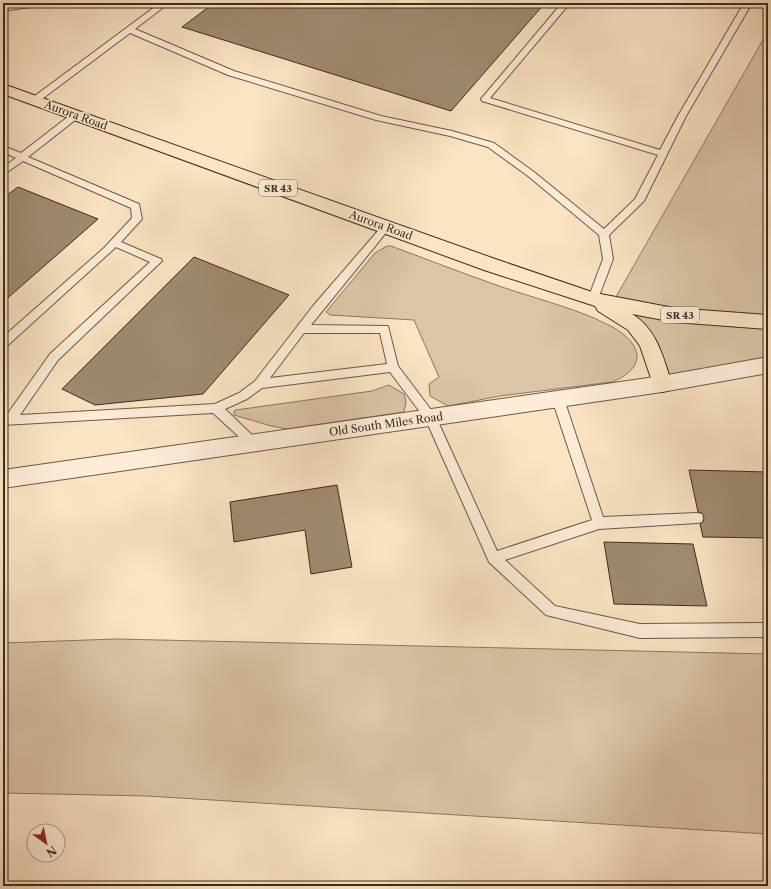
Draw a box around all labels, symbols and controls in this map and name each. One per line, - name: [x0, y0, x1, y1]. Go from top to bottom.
- street label: Aurora Road: [41, 97, 110, 133]
- road number: SR 43: [259, 180, 297, 196]
- street label: Aurora Road: [346, 207, 415, 243]
- road number: SR 43: [661, 307, 699, 323]
- street label: Old South Miles Road: [328, 409, 444, 439]
- north arrow: [26, 823, 66, 863]
- text: N: [43, 843, 59, 860]

